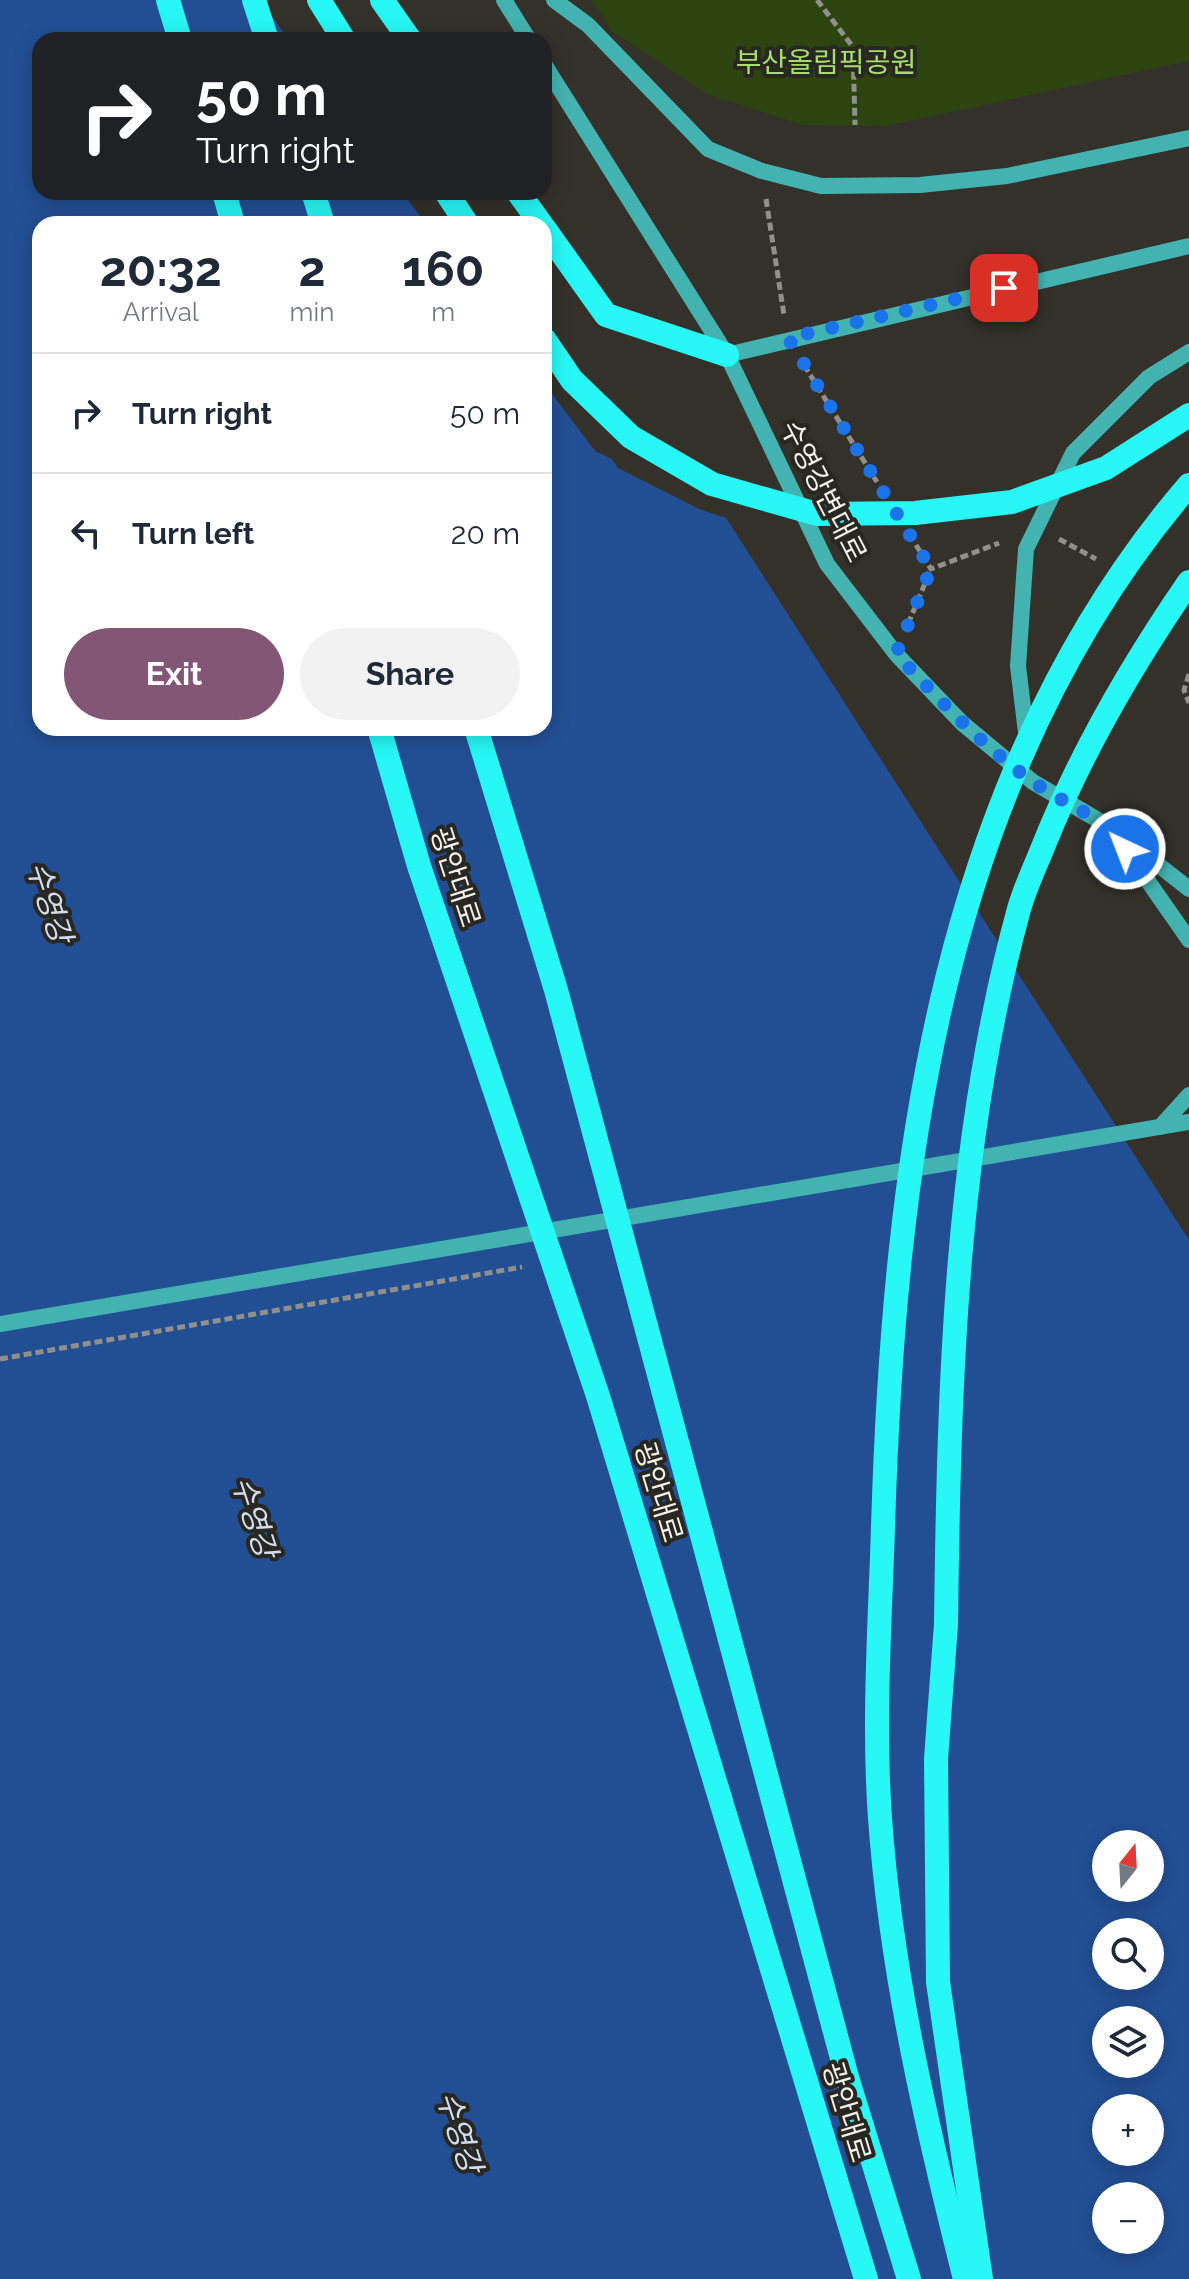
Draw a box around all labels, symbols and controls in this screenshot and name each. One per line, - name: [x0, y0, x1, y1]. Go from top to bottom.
- park label: 부산올림픽공원: [736, 46, 916, 79]
- text: 50 m: [196, 62, 327, 128]
- icon: right: [64, 64, 168, 168]
- text: Turn right: [196, 129, 355, 171]
- text: 20:32: [100, 241, 222, 297]
- text: 2: [298, 241, 325, 297]
- text: 160: [402, 241, 484, 297]
- pin: [970, 254, 1038, 322]
- icon: arrive: [982, 266, 1026, 310]
- text: Arrival: [123, 297, 199, 327]
- text: min: [290, 297, 334, 327]
- text: m: [431, 297, 455, 327]
- icon: right: [64, 391, 108, 435]
- text: Turn right: [132, 396, 272, 431]
- text: 50 m: [450, 396, 520, 431]
- street label: 수영강변대로: [774, 415, 873, 568]
- icon: left: [64, 511, 108, 555]
- text: Turn left: [132, 516, 254, 551]
- text: 20 m: [451, 516, 520, 551]
- button: Exit: [64, 628, 284, 720]
- button: Share: [300, 628, 520, 720]
- position arrow: [1083, 807, 1167, 891]
- street label: 광안대로: [424, 823, 487, 931]
- water label: 수영강: [20, 857, 80, 950]
- street label: 광안대로: [628, 1438, 689, 1546]
- water label: 수영강: [225, 1472, 285, 1565]
- north arrow: [1092, 1830, 1164, 1902]
- map controls: [1092, 1830, 1164, 2254]
- button: search: [1092, 1918, 1164, 1990]
- button: layers: [1092, 2006, 1164, 2078]
- street label: 광안대로: [816, 2058, 877, 2166]
- water label: 수영강: [430, 2087, 490, 2180]
- button: +: [1092, 2094, 1164, 2166]
- button: −: [1092, 2182, 1164, 2254]

